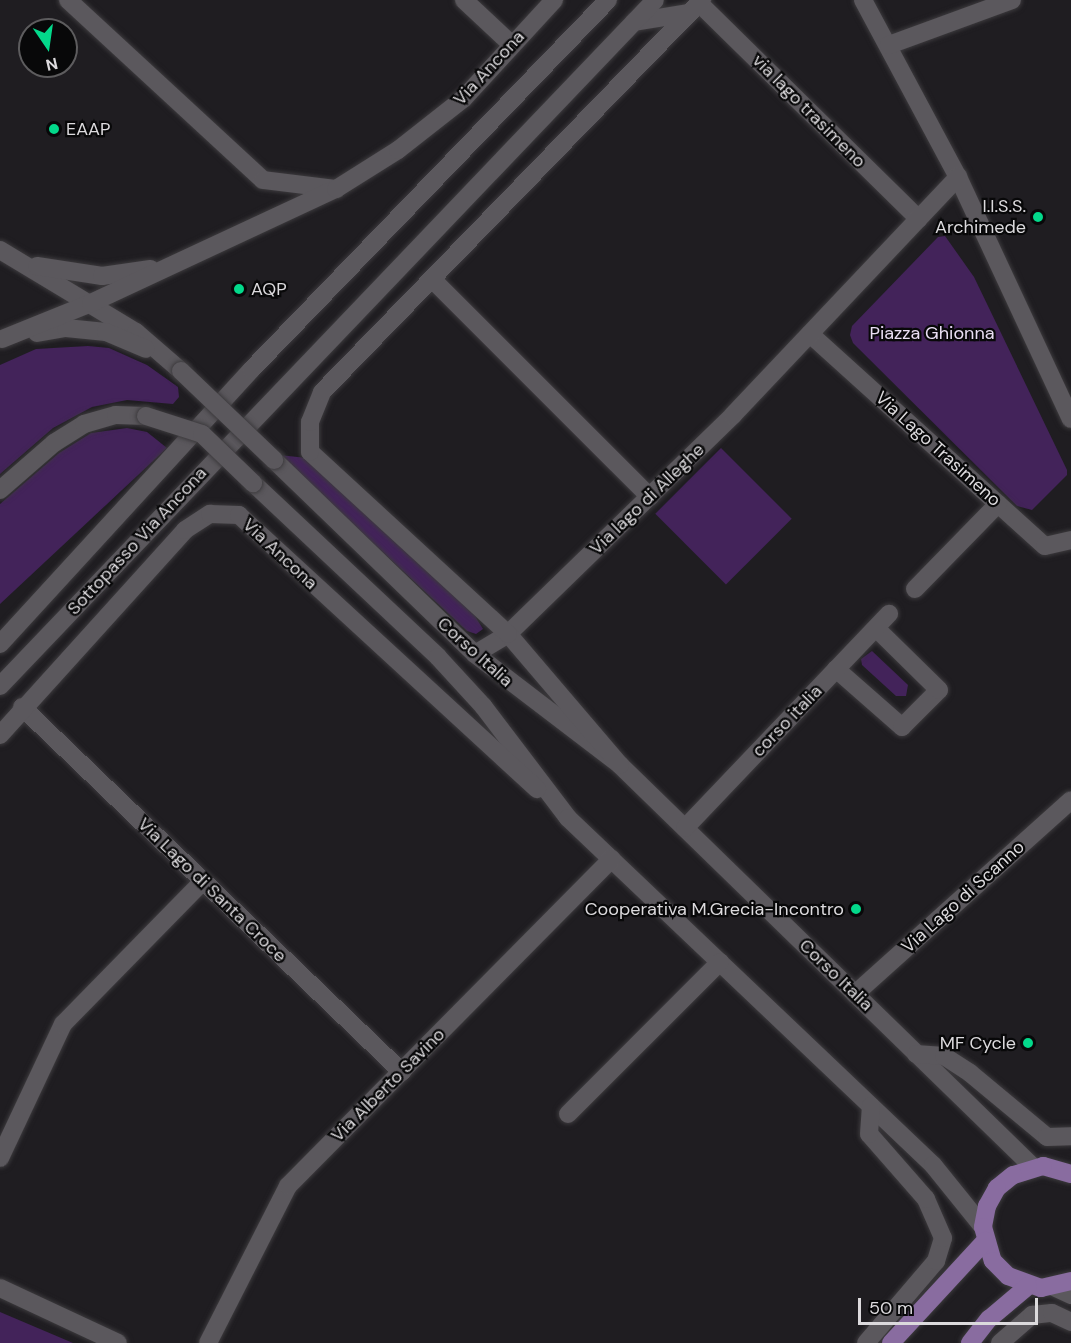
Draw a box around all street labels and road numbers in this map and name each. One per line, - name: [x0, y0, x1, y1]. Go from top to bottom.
- street label: Via Ancona: [449, 26, 529, 110]
- street label: via lago trasimeno: [748, 50, 870, 172]
- street label: Via Lago Trasimeno: [871, 387, 1005, 511]
- street label: Via lago di Alleghe: [585, 439, 709, 559]
- street label: Sottopasso Via Ancona: [63, 463, 211, 619]
- street label: Via Ancona: [238, 514, 322, 594]
- street label: Corso Italia: [433, 613, 517, 691]
- street label: corso italia: [747, 681, 827, 761]
- street label: Via Lago di Santa Croce: [133, 813, 291, 967]
- street label: Via Lago di Scanno: [897, 836, 1029, 958]
- street label: Corso Italia: [795, 935, 877, 1015]
- street label: Via Alberto Savino: [327, 1024, 449, 1146]

